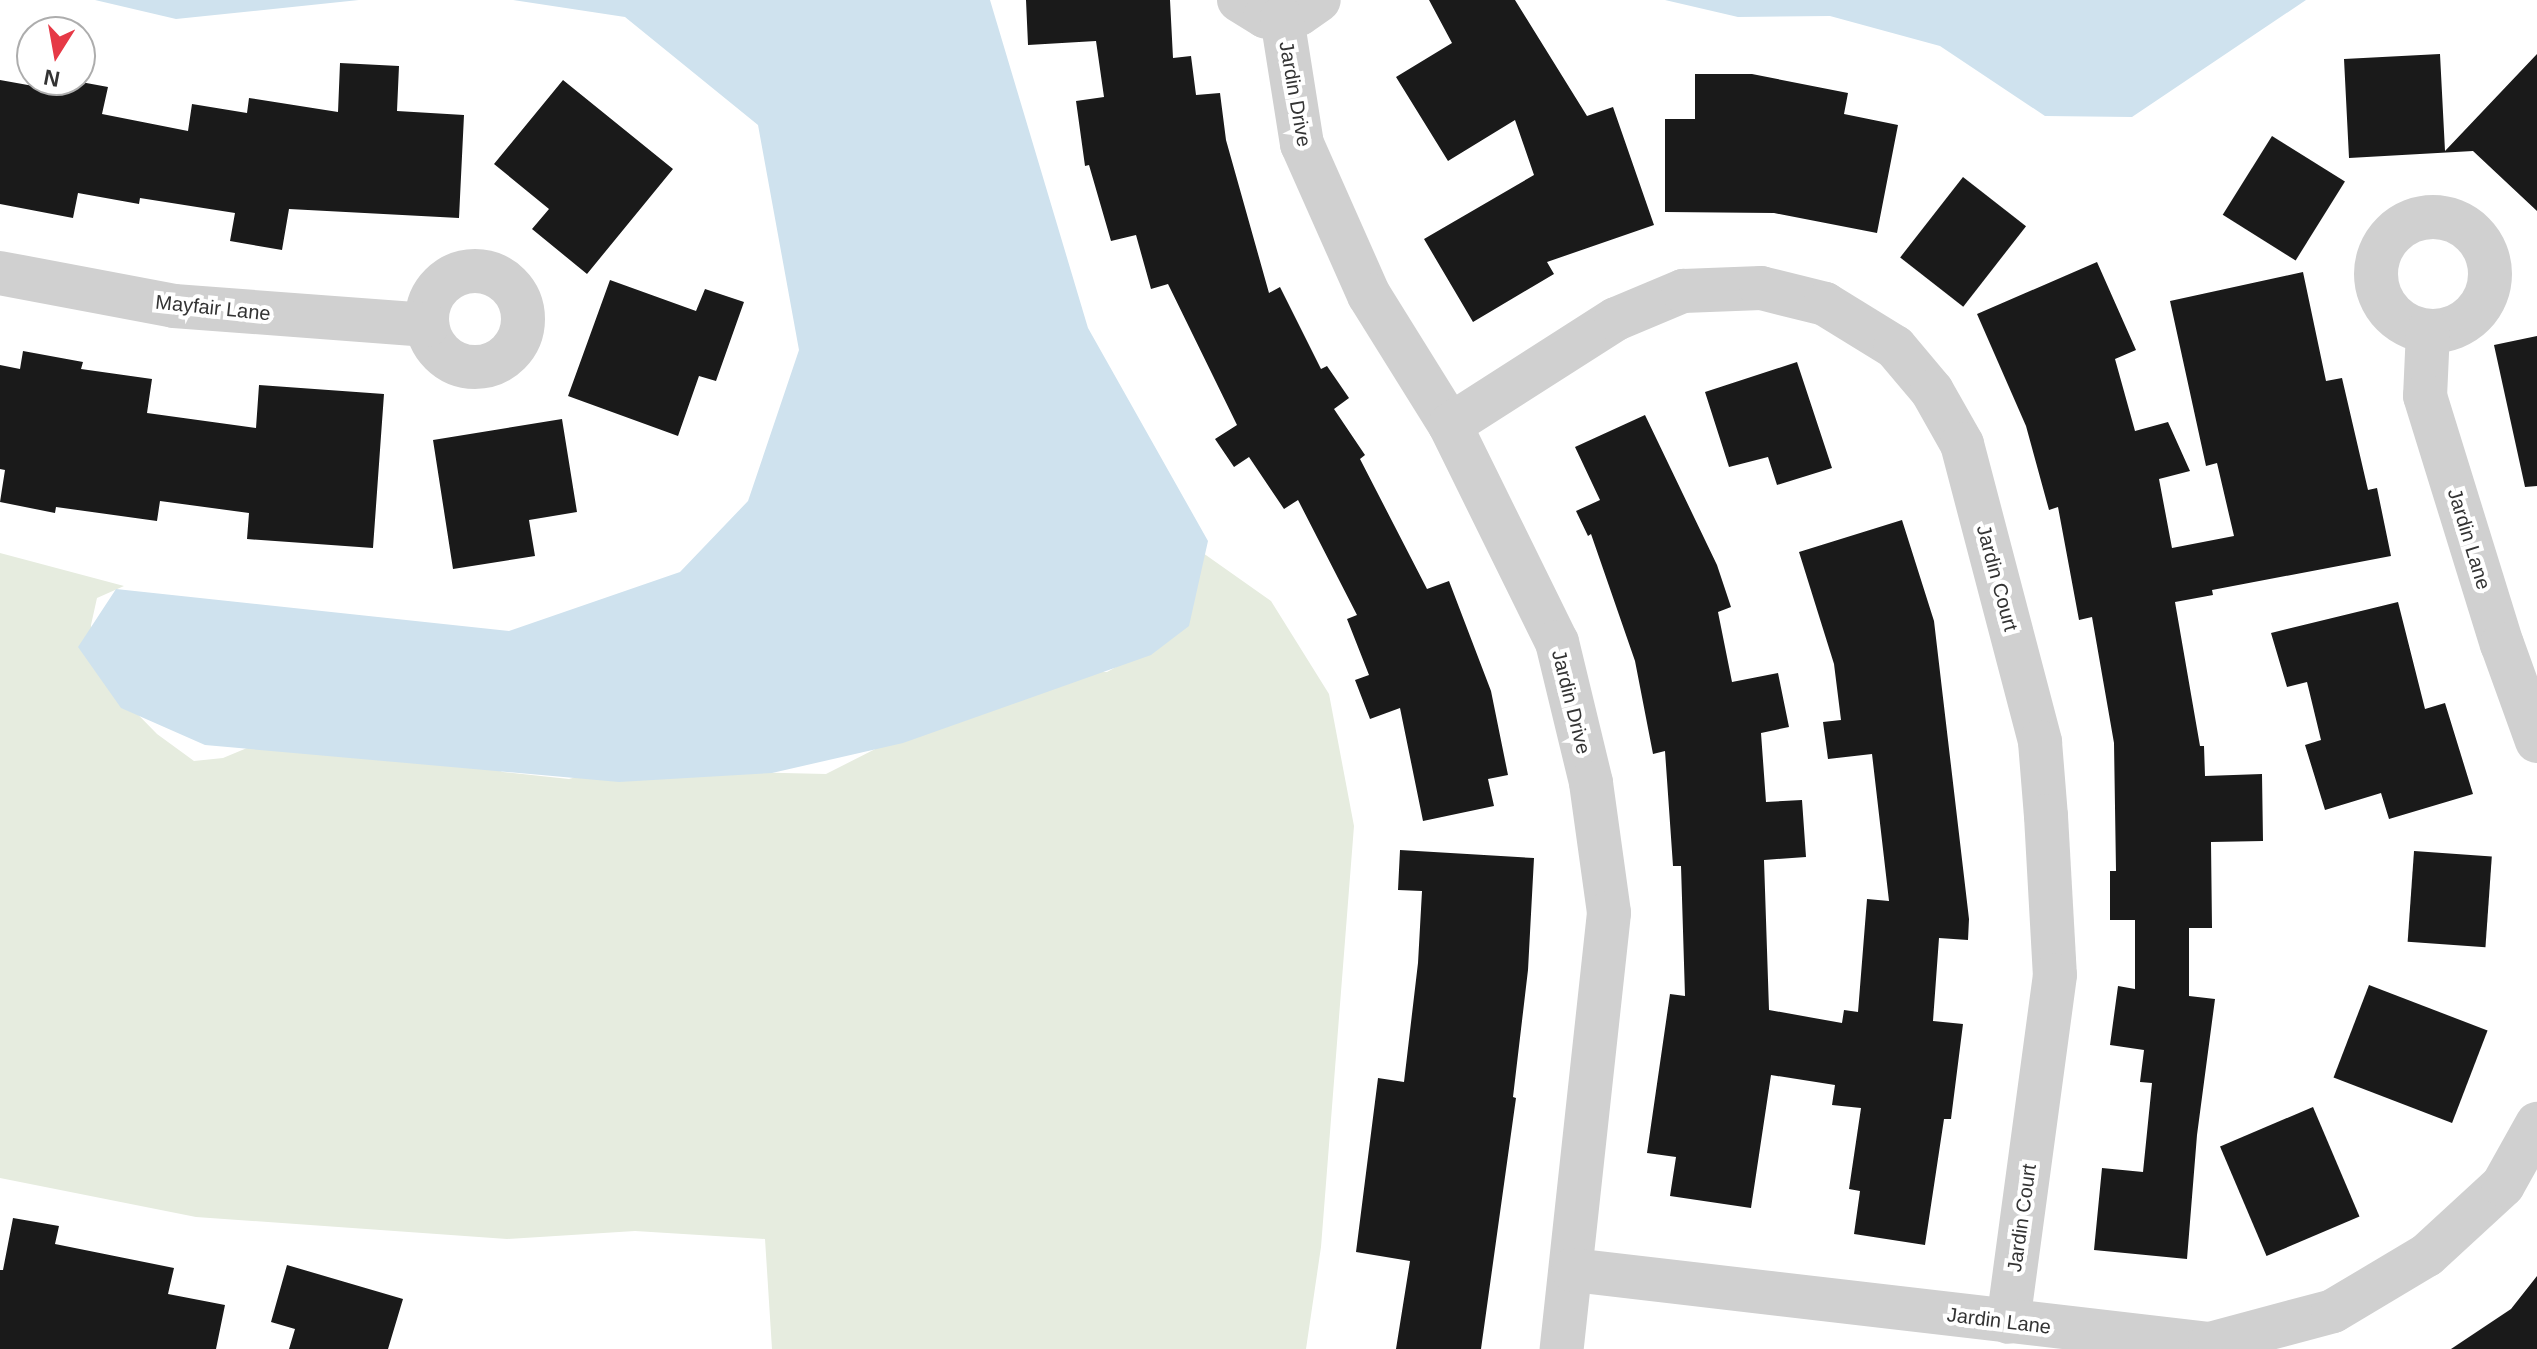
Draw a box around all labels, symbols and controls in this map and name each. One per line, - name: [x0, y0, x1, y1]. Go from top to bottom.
- north arrow: [16, 16, 96, 96]
- street label: Jardin Drive: [1274, 39, 1316, 149]
- text: N: [42, 64, 62, 92]
- street label: Mayfair Lane: [154, 290, 272, 326]
- street label: Jardin Lane: [2442, 486, 2496, 592]
- street label: Jardin Court: [1971, 522, 2023, 634]
- street label: Jardin Drive: [1546, 647, 1596, 757]
- street label: Jardin Court: [2003, 1162, 2041, 1274]
- street label: Jardin Lane: [1946, 1303, 2052, 1339]

